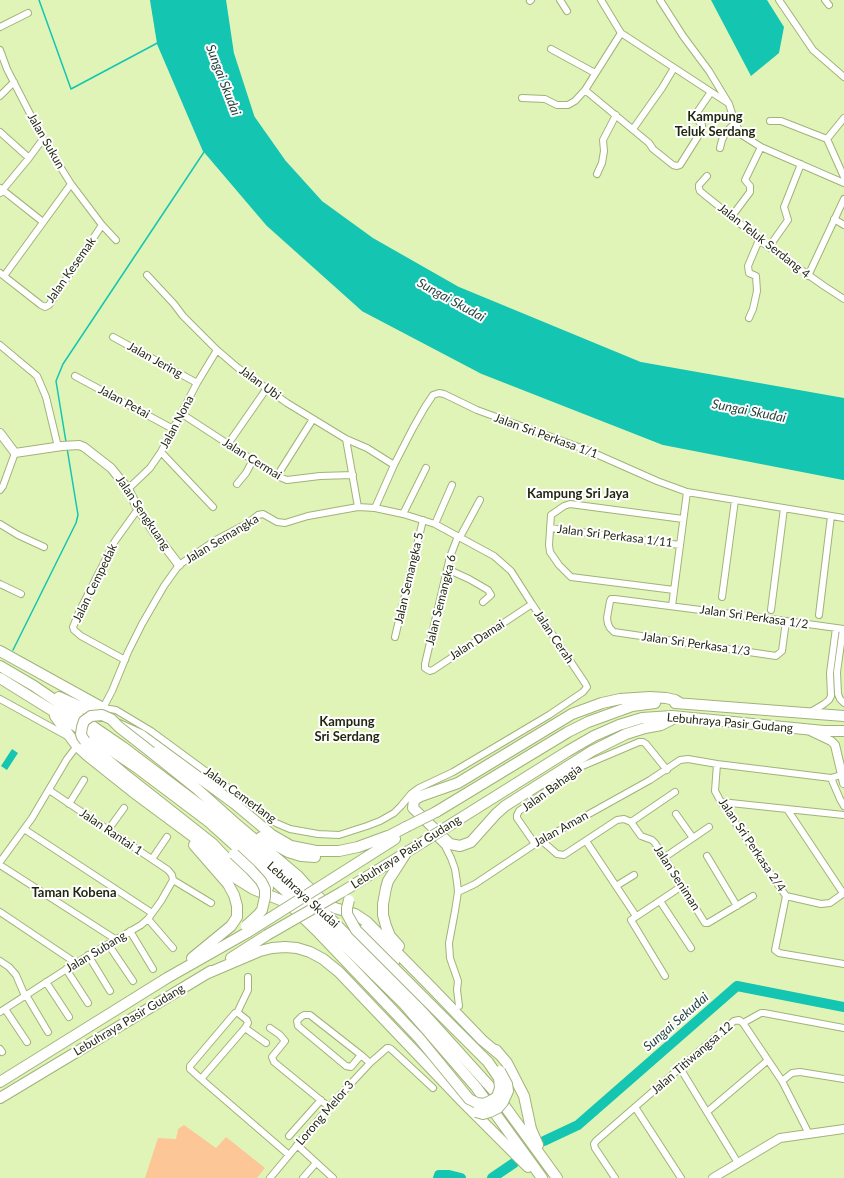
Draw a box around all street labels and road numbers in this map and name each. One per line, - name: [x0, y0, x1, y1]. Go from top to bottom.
- street label: Jalan Sukun: [24, 111, 68, 171]
- street label: Jalan Teluk Serdang 4: [715, 201, 813, 281]
- street label: Jalan Kesemak: [43, 234, 99, 306]
- street label: Jalan Jering: [125, 339, 185, 381]
- street label: Jalan Ubi: [236, 363, 284, 403]
- street label: Jalan Petai: [96, 383, 152, 421]
- street label: Jalan Nona: [157, 393, 197, 451]
- street label: Jalan Sri Perkasa 1/1: [492, 411, 600, 461]
- street label: Jalan Cermai: [220, 435, 284, 483]
- street label: Jalan Sengkuang: [113, 473, 173, 553]
- street label: Jalan Semangka: [183, 511, 261, 567]
- street label: Jalan Sri Perkasa 1/11: [556, 522, 674, 550]
- street label: Jalan Semangka 5: [392, 531, 426, 625]
- street label: Jalan Cempedak: [70, 542, 120, 624]
- street label: Jalan Semangka 6: [423, 553, 459, 647]
- street label: Jalan Sri Perkasa 1/2: [699, 602, 809, 632]
- street label: Jalan Cerah: [531, 608, 577, 666]
- street label: Jalan Damai: [447, 617, 507, 663]
- street label: Jalan Sri Perkasa 1/3: [641, 629, 751, 659]
- street label: Lebuhraya Pasir Gudang: [666, 710, 794, 736]
- street label: Jalan Bahagia: [519, 761, 585, 815]
- street label: Jalan Cemerlang: [201, 764, 279, 826]
- street label: Jalan Sri Perkasa 2/4: [715, 796, 789, 894]
- street label: Jalan Rantai 1: [77, 806, 145, 858]
- street label: Jalan Aman: [531, 808, 591, 850]
- street label: Lebuhraya Pasir Gudang: [348, 812, 464, 892]
- street label: Jalan Seniman: [651, 843, 703, 913]
- street label: Lebuhraya Skudai: [264, 859, 342, 931]
- street label: Jalan Subang: [63, 928, 129, 976]
- street label: Lebuhraya Pasir Gudang: [71, 981, 187, 1059]
- street label: Jalan Titiwangsa 12: [648, 1019, 736, 1097]
- street label: Lorong Melor 3: [293, 1078, 357, 1148]

